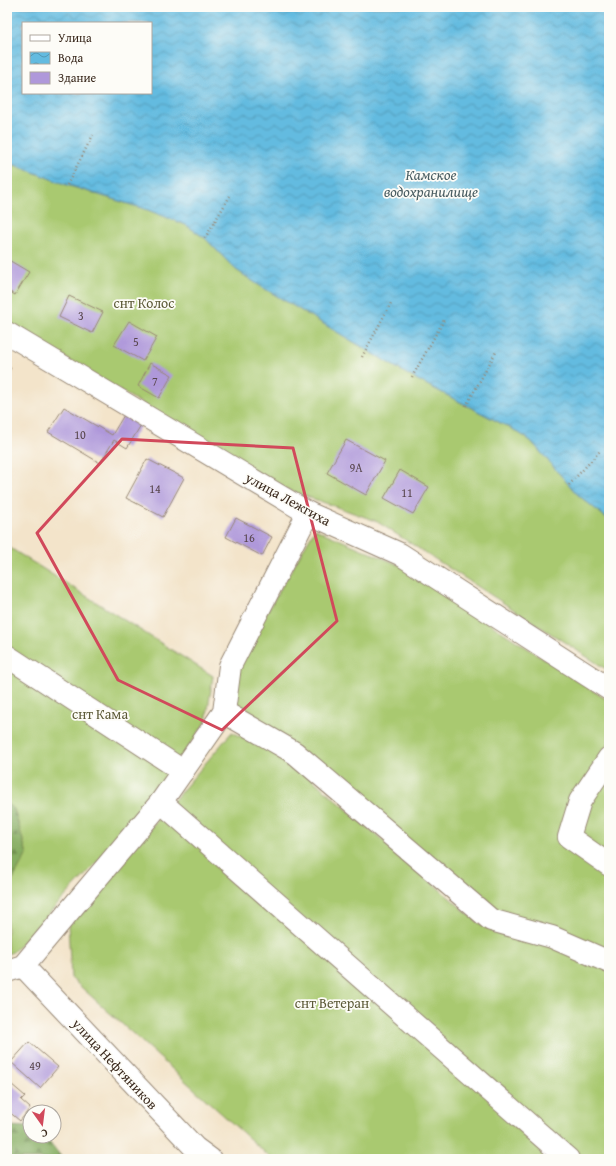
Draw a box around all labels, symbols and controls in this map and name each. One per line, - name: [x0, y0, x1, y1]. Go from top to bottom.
- legend: [22, 22, 152, 94]
- text: Улица: [58, 29, 92, 46]
- text: Вода: [58, 49, 83, 66]
- text: Здание: [58, 69, 97, 86]
- water label: Камское водохранилище: [384, 164, 478, 202]
- park label: снт Колос: [114, 293, 174, 313]
- house number: 3: [78, 307, 84, 324]
- house number: 5: [133, 333, 139, 350]
- house number: 7: [152, 373, 158, 390]
- house number: 10: [74, 426, 86, 443]
- house number: 9А: [349, 459, 363, 476]
- street label: улица Лежгиха: [241, 467, 335, 531]
- house number: 14: [149, 480, 161, 497]
- house number: 11: [401, 484, 413, 501]
- house number: 16: [243, 529, 255, 546]
- park label: снт Кама: [72, 704, 128, 724]
- park label: снт Ветеран: [295, 993, 369, 1013]
- street label: улица Нефтяников: [67, 1013, 163, 1114]
- house number: 49: [29, 1057, 41, 1074]
- north arrow: [22, 1104, 62, 1144]
- text: С: [39, 1125, 49, 1142]

